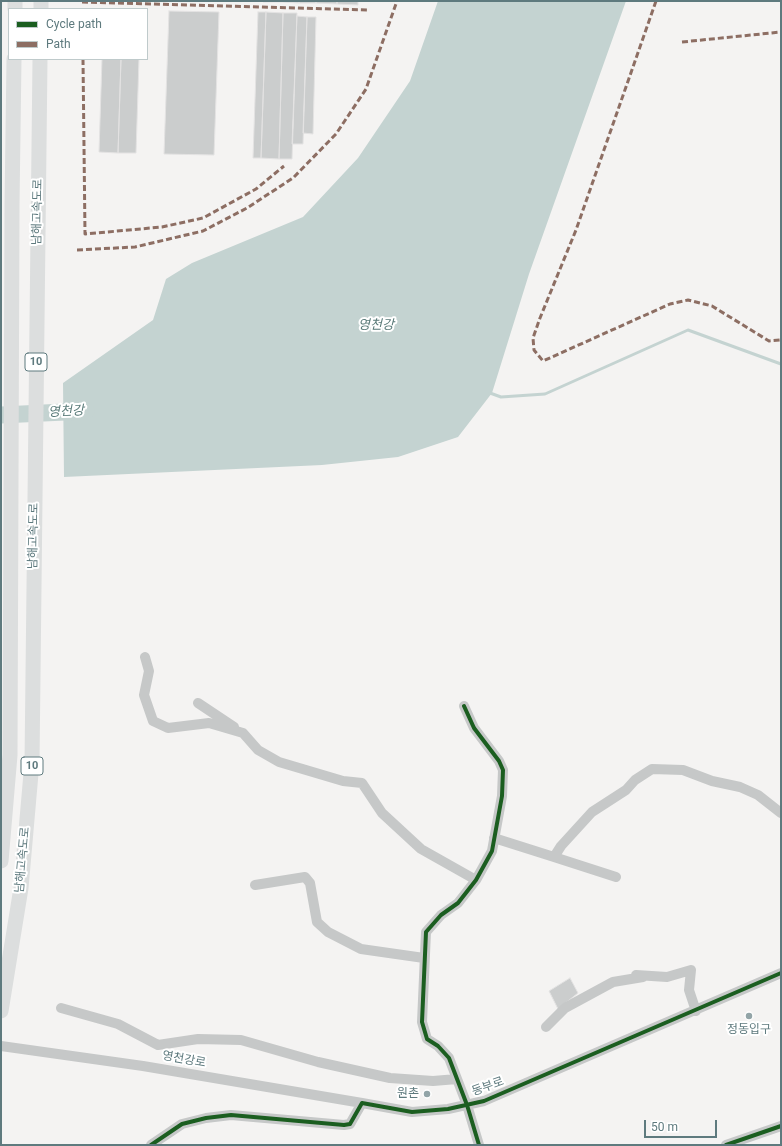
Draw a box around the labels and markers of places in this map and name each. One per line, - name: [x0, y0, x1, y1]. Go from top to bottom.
- marker: 정동입구: [744, 1011, 754, 1021]
- place label: 정동입구: [727, 1023, 771, 1037]
- place label: 원촌: [397, 1087, 419, 1101]
- marker: 원촌: [422, 1089, 432, 1099]

